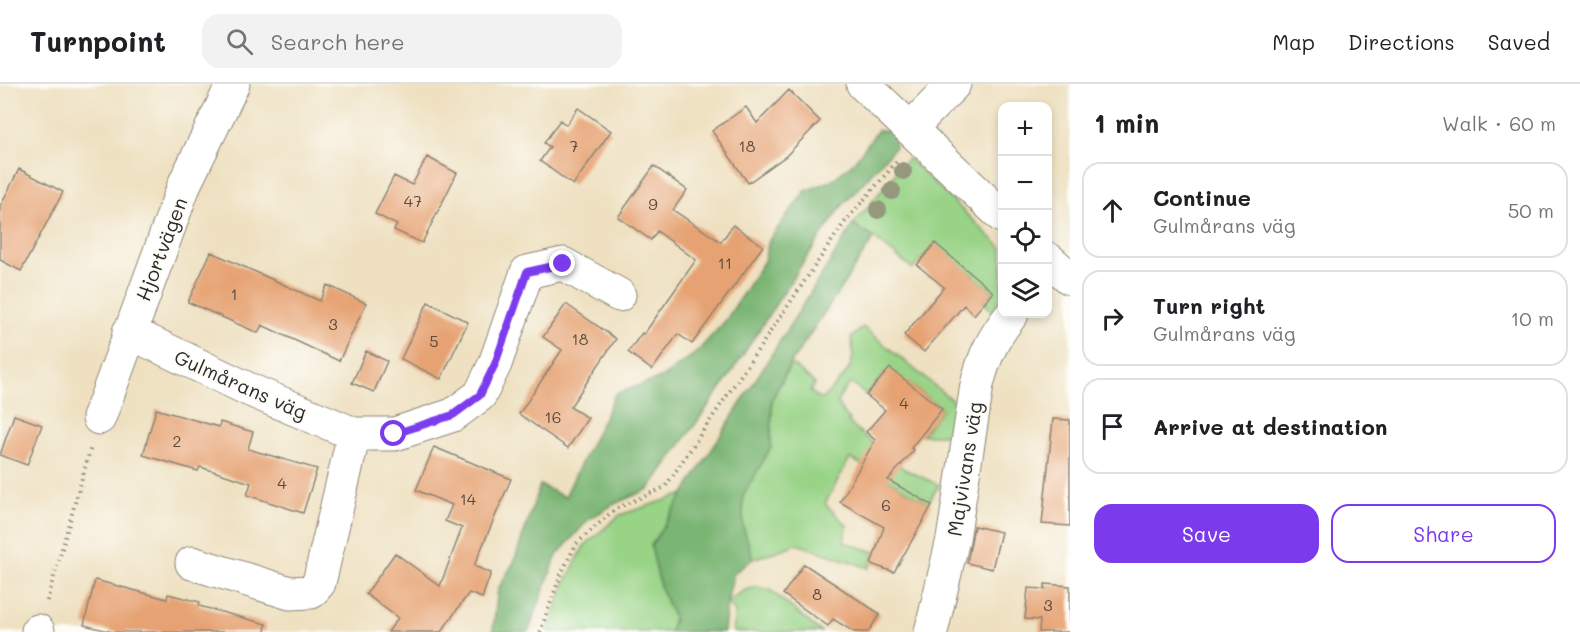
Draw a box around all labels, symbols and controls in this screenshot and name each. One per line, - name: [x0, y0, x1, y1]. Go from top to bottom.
- search box: [202, 14, 622, 68]
- text: Turnpoint: [30, 23, 166, 59]
- icon: search: [223, 25, 256, 58]
- text: Search here: [271, 27, 405, 56]
- text: Map: [1272, 28, 1315, 55]
- text: Directions: [1348, 28, 1455, 55]
- text: Saved: [1488, 28, 1550, 55]
- map controls: [998, 102, 1052, 318]
- button: +: [998, 102, 1052, 156]
- text: 1 min: [1094, 106, 1159, 140]
- text: Walk · 60 m: [1442, 110, 1556, 136]
- house number: 7: [570, 135, 579, 156]
- house number: 18: [739, 135, 756, 156]
- button: −: [998, 156, 1052, 210]
- text: Continue: [1153, 183, 1251, 212]
- house number: 47: [404, 190, 422, 211]
- street label: Hjortvägen: [129, 193, 193, 305]
- house number: 9: [648, 193, 658, 214]
- icon: ahead: [1096, 194, 1129, 227]
- text: 50 m: [1508, 197, 1554, 223]
- button: locate: [998, 210, 1052, 264]
- text: Gulmårans väg: [1153, 212, 1296, 238]
- route end: [549, 250, 575, 276]
- house number: 11: [718, 252, 732, 273]
- button: layers: [998, 264, 1052, 318]
- house number: 1: [230, 283, 238, 304]
- text: Turn right: [1153, 291, 1265, 320]
- icon: right: [1096, 302, 1129, 335]
- text: 10 m: [1510, 305, 1554, 331]
- house number: 3: [328, 313, 338, 334]
- text: Gulmårans väg: [1153, 320, 1296, 346]
- house number: 18: [572, 328, 589, 349]
- house number: 5: [429, 330, 439, 351]
- street label: Gulmårans väg: [171, 343, 311, 425]
- house number: 4: [899, 392, 909, 413]
- street label: Majvivans väg: [941, 400, 987, 538]
- house number: 16: [545, 406, 561, 427]
- icon: arrive: [1096, 410, 1129, 443]
- text: Arrive at destination: [1153, 412, 1388, 441]
- route start: [380, 420, 406, 446]
- house number: 2: [173, 430, 181, 451]
- house number: 4: [277, 472, 287, 493]
- house number: 14: [460, 488, 477, 509]
- house number: 6: [881, 494, 891, 515]
- button: Save: [1094, 504, 1319, 563]
- button: Share: [1331, 504, 1556, 563]
- house number: 8: [812, 583, 822, 604]
- house number: 3: [1043, 594, 1053, 615]

